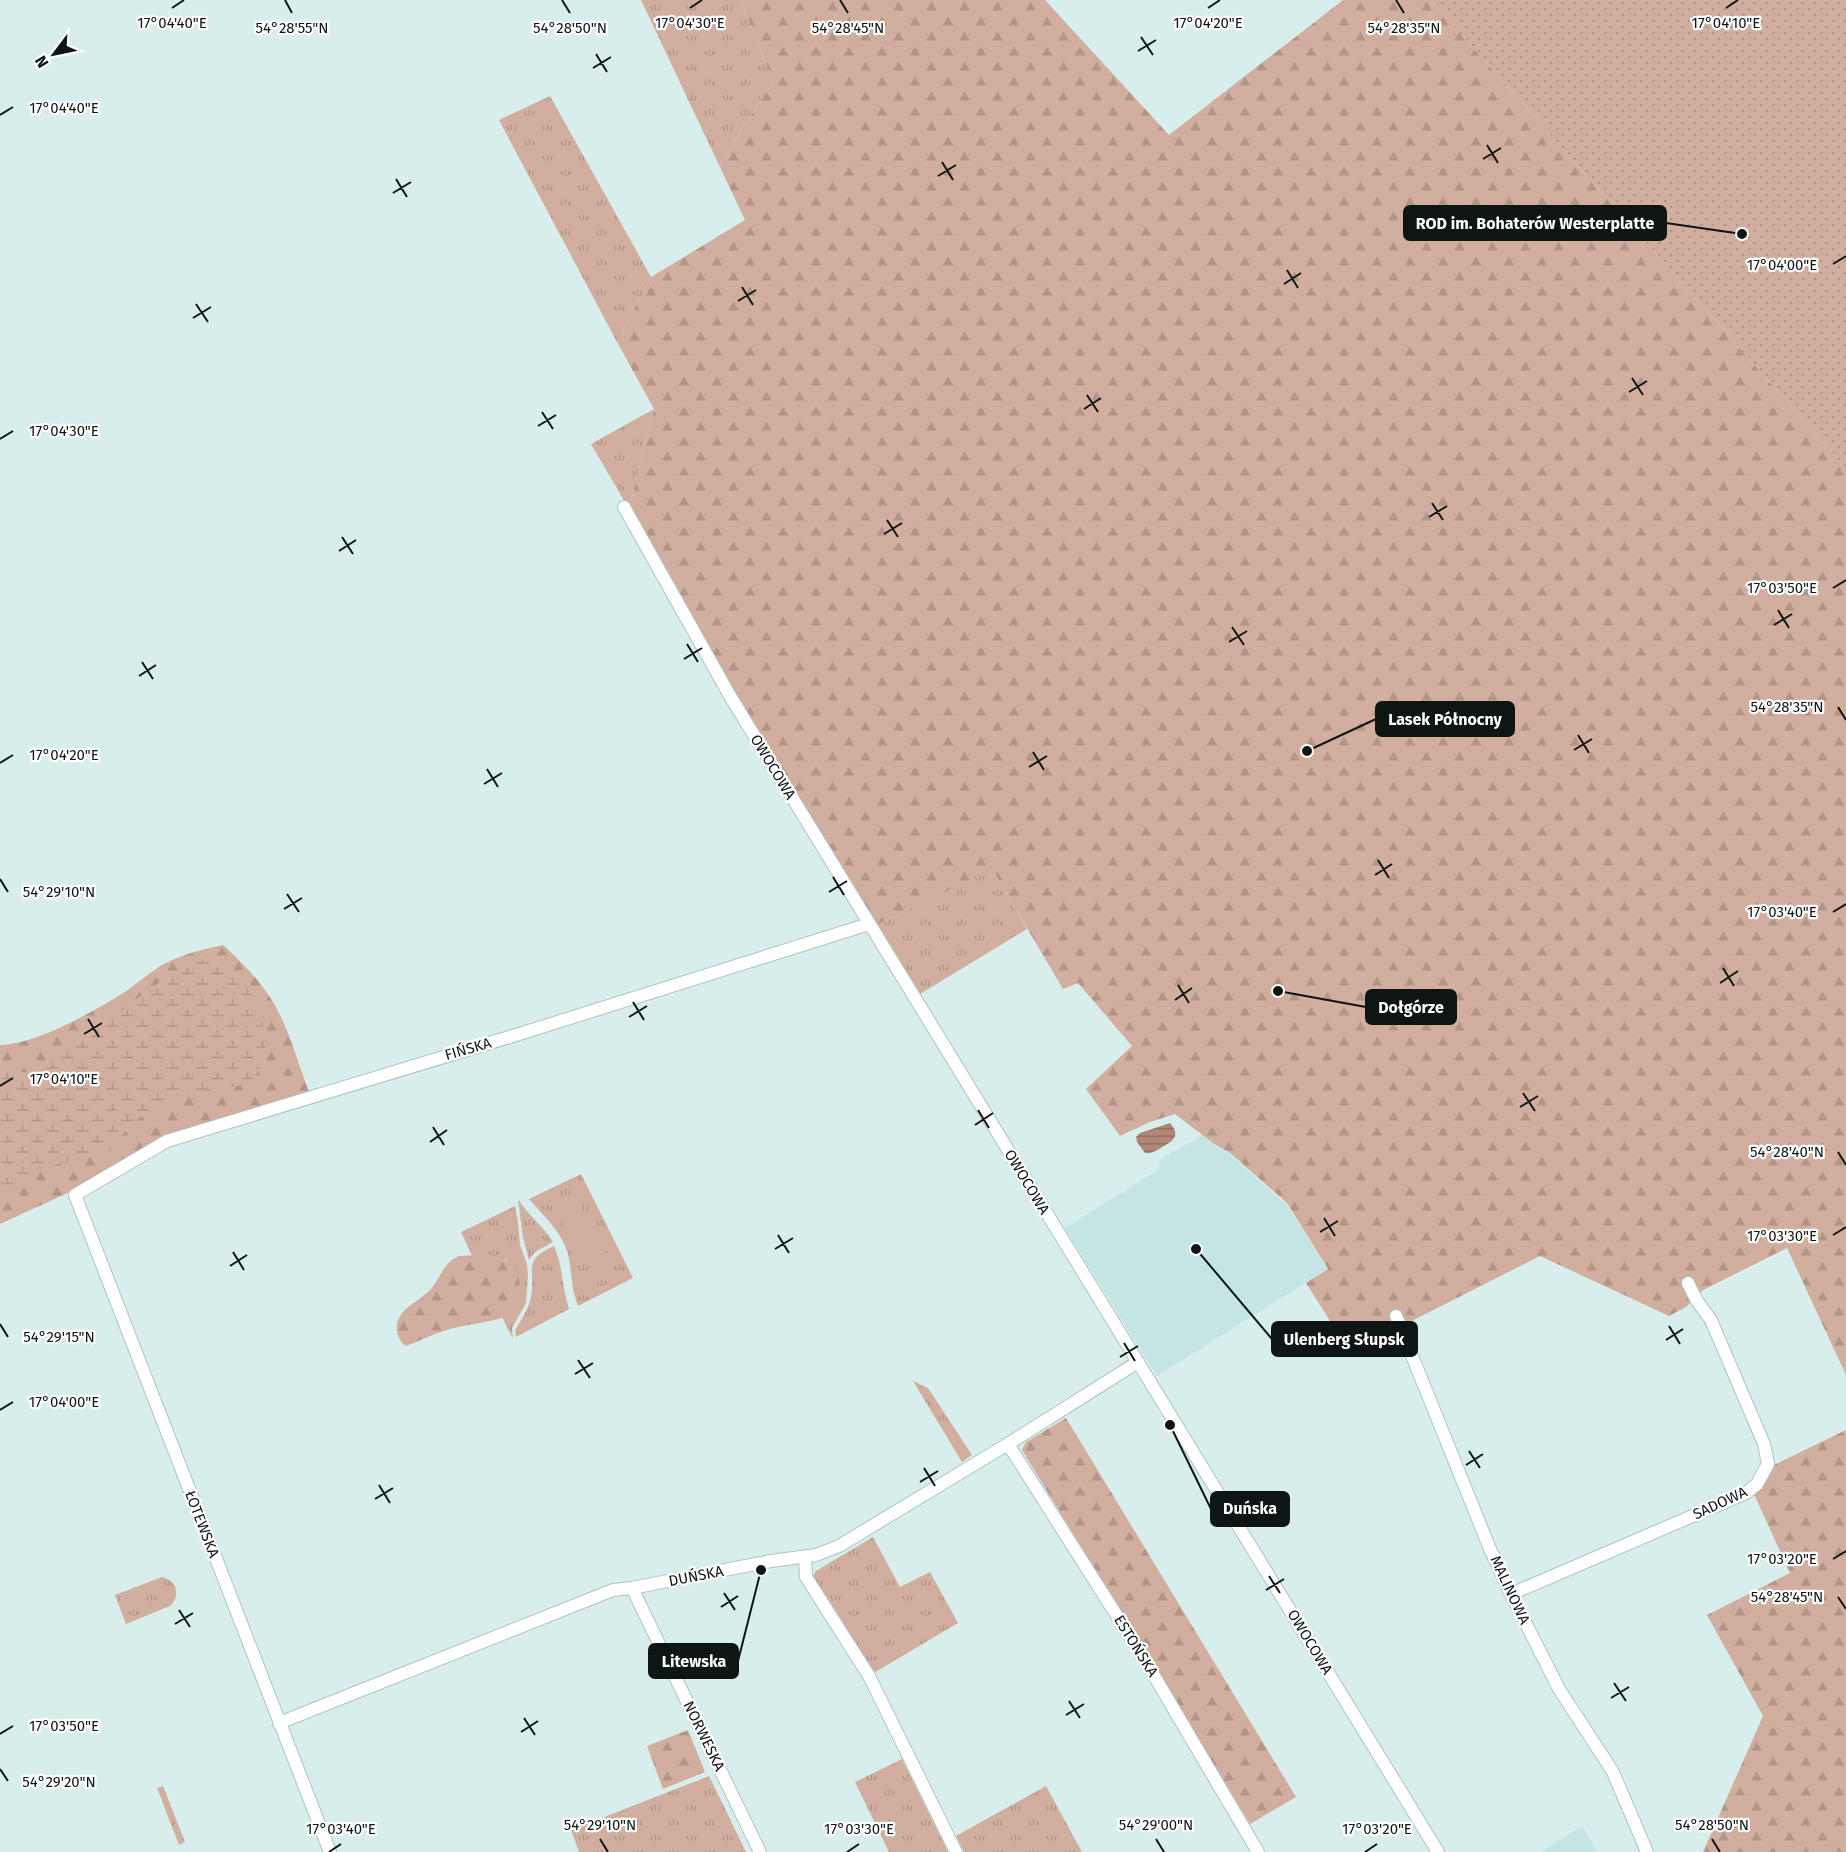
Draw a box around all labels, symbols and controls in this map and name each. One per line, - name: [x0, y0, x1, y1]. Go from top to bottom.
- text: 17°04'40"E: [137, 14, 207, 32]
- text: 17°04'30"E: [655, 14, 725, 32]
- text: 17°04'20"E: [1173, 14, 1243, 32]
- text: 17°04'10"E: [1692, 14, 1760, 32]
- text: 54°28'55"N: [256, 19, 328, 37]
- text: 54°28'50"N: [533, 19, 607, 37]
- text: 54°28'45"N: [812, 19, 884, 37]
- text: 54°28'35"N: [1368, 19, 1440, 37]
- north arrow: [24, 24, 84, 84]
- text: N: [31, 52, 53, 71]
- text: 17°04'40"E: [29, 99, 99, 117]
- callout: ROD im. Bohaterów Westerplatte: [1404, 206, 1666, 240]
- text: ROD im. Bohaterów Westerplatte: [1416, 214, 1654, 233]
- text: 17°04'00"E: [1747, 256, 1817, 274]
- text: 17°04'30"E: [29, 422, 99, 440]
- text: 17°03'50"E: [1747, 579, 1817, 597]
- text: 54°28'35"N: [1751, 698, 1823, 716]
- callout: Lasek Północny: [1376, 702, 1514, 736]
- text: Lasek Północny: [1388, 710, 1503, 729]
- street label: OWOCOWA: [747, 731, 800, 803]
- text: 17°04'20"E: [29, 746, 99, 764]
- text: 54°29'10"N: [23, 883, 95, 901]
- text: 17°03'40"E: [1747, 903, 1817, 921]
- callout: Dołgórze: [1366, 990, 1456, 1024]
- text: Dołgórze: [1378, 998, 1444, 1017]
- street label: FIŃSKA: [443, 1034, 494, 1064]
- text: 17°04'10"E: [30, 1070, 98, 1088]
- text: 54°28'40"N: [1750, 1143, 1824, 1161]
- street label: OWOCOWA: [1001, 1146, 1054, 1218]
- text: 17°03'30"E: [1747, 1227, 1817, 1245]
- callout: Ulenberg Słupsk: [1272, 1322, 1417, 1356]
- text: 54°29'15"N: [23, 1328, 95, 1346]
- text: Ulenberg Słupsk: [1284, 1330, 1404, 1349]
- text: 17°04'00"E: [29, 1393, 99, 1411]
- street label: SADOWA: [1690, 1482, 1750, 1523]
- street label: ŁOTEWSKA: [181, 1488, 223, 1561]
- callout: Duńska: [1211, 1492, 1289, 1526]
- text: Duńska: [1223, 1499, 1277, 1518]
- text: 17°03'20"E: [1747, 1550, 1817, 1568]
- street label: MALINOWA: [1486, 1553, 1534, 1628]
- street label: DUŃSKA: [667, 1562, 725, 1590]
- text: 54°28'45"N: [1751, 1588, 1823, 1606]
- street label: OWOCOWA: [1284, 1606, 1337, 1678]
- street label: ESTOŃSKA: [1110, 1612, 1162, 1680]
- callout: Litewska: [649, 1644, 738, 1678]
- text: Litewska: [662, 1652, 726, 1671]
- street label: NORWESKA: [679, 1698, 729, 1774]
- text: 17°03'50"E: [29, 1717, 99, 1735]
- text: 54°29'20"N: [22, 1773, 96, 1791]
- text: 54°29'10"N: [564, 1816, 636, 1834]
- text: 54°29'00"N: [1119, 1816, 1193, 1834]
- text: 54°28'50"N: [1675, 1816, 1749, 1834]
- text: 17°03'40"E: [306, 1820, 376, 1838]
- text: 17°03'30"E: [824, 1820, 894, 1838]
- text: 17°03'20"E: [1342, 1820, 1412, 1838]

